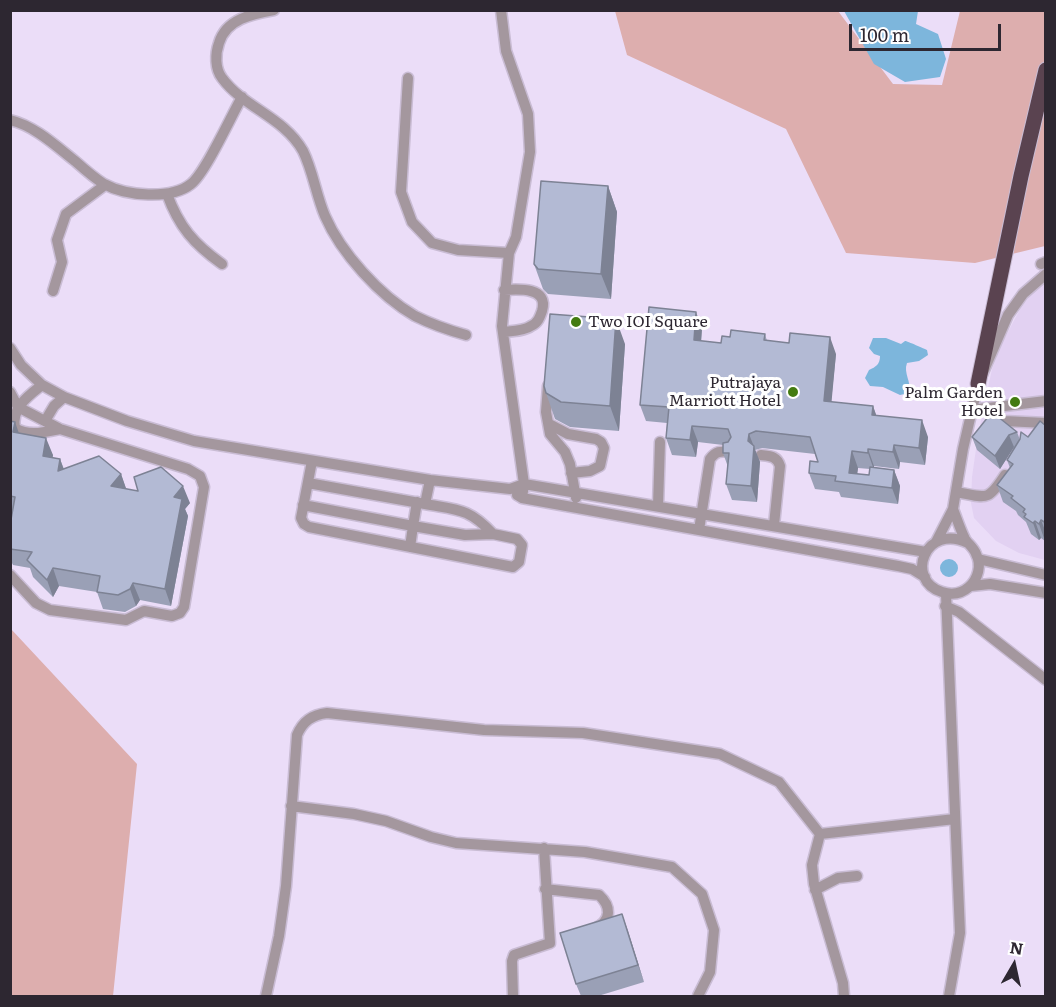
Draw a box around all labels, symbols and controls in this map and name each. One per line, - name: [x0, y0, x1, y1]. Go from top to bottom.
- scale bar: [852, 12, 1004, 50]
- text: 100 m: [860, 21, 909, 48]
- place label: Two IOI Square: [588, 312, 708, 332]
- marker: Two IOI Square: [569, 315, 583, 329]
- place label: Putrajaya Marriott Hotel: [669, 373, 781, 411]
- place label: Palm Garden Hotel: [904, 383, 1003, 421]
- marker: Putrajaya Marriott Hotel: [786, 385, 800, 399]
- marker: Palm Garden Hotel: [1008, 395, 1022, 409]
- text: N: [1008, 934, 1025, 960]
- north arrow: [984, 935, 1044, 995]

